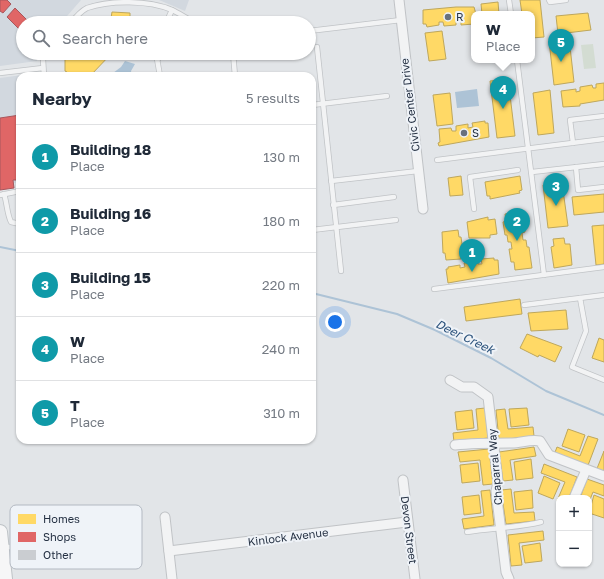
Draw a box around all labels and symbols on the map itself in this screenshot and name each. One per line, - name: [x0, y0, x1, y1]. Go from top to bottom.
- place label: R: [456, 10, 463, 23]
- marker: R: [443, 12, 453, 22]
- pin: 5: [548, 29, 574, 62]
- street label: Civic Center Drive: [397, 58, 422, 152]
- pin: 4: [490, 76, 516, 109]
- place label: S: [472, 126, 479, 139]
- marker: S: [459, 128, 469, 138]
- pin: 3: [543, 173, 569, 206]
- pin: 2: [504, 208, 530, 241]
- pin: 1: [459, 239, 485, 272]
- your location: [325, 312, 345, 332]
- water label: Deer Creek: [433, 316, 498, 358]
- street label: Chaparral Way: [485, 428, 504, 506]
- street label: Devon Street: [399, 495, 420, 565]
- legend: [10, 505, 142, 569]
- text: Homes: [43, 512, 80, 525]
- street label: Kinlock Avenue: [247, 525, 329, 548]
- text: Shops: [43, 530, 76, 543]
- text: Other: [43, 548, 74, 561]

